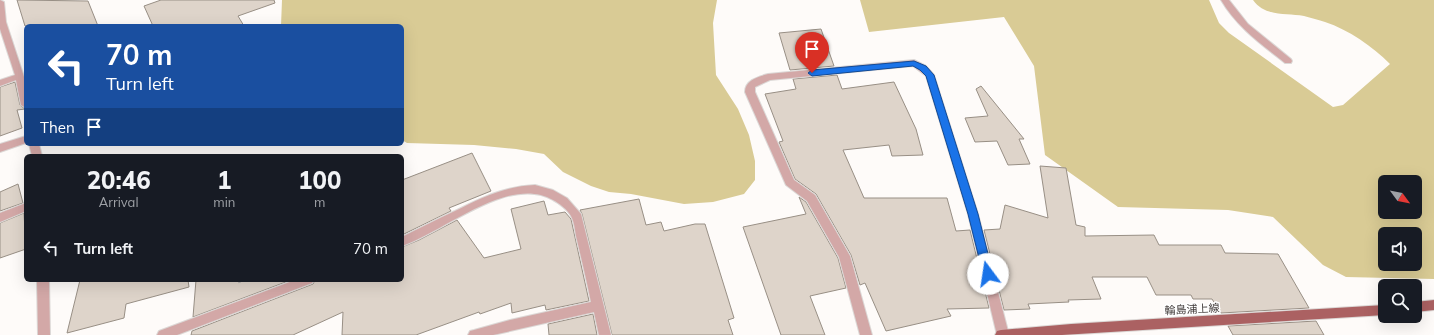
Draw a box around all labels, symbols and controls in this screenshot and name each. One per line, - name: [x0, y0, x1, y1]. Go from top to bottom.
- pin: [795, 32, 829, 73]
- text: 70 m: [106, 37, 172, 72]
- icon: arrive: [801, 38, 823, 60]
- icon: left: [40, 40, 92, 92]
- text: Turn left: [106, 72, 174, 95]
- icon: arrive: [83, 116, 105, 138]
- text: Then: [40, 118, 75, 137]
- text: 20:46: [87, 165, 151, 195]
- text: 1: [217, 165, 232, 195]
- text: 100: [298, 165, 341, 195]
- north arrow: [1378, 175, 1422, 219]
- map controls: [1378, 175, 1422, 323]
- text: Arrival: [99, 194, 139, 210]
- text: min: [213, 194, 235, 210]
- text: m: [314, 194, 325, 210]
- button: sound: [1378, 227, 1422, 271]
- icon: left: [40, 237, 62, 259]
- text: Turn left: [74, 239, 133, 258]
- text: 70 m: [353, 239, 388, 258]
- position arrow: [967, 253, 1009, 295]
- button: search: [1378, 279, 1422, 323]
- street label: 輪島浦上線: [1164, 301, 1220, 317]

